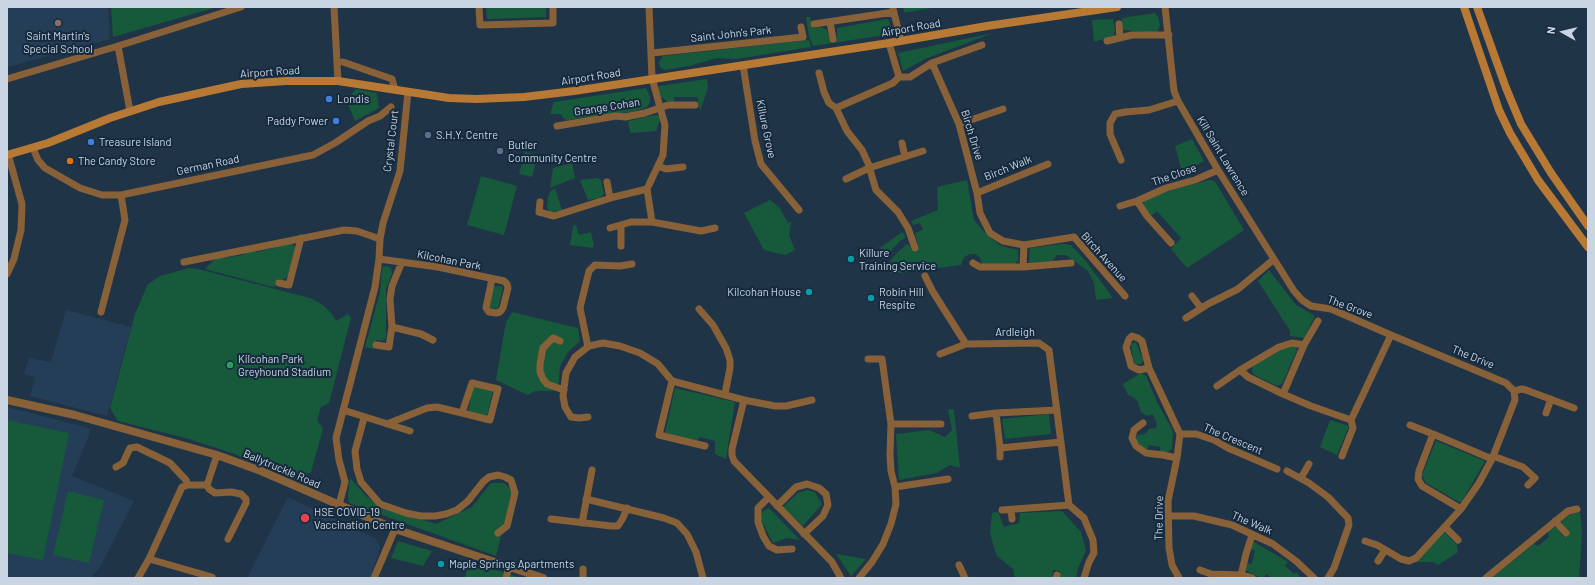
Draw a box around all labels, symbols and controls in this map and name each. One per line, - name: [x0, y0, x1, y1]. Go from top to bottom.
- north arrow: [1543, 12, 1583, 52]
- street label: Airport Road: [880, 16, 942, 40]
- marker: Saint Martin's Special School: [53, 18, 63, 28]
- street label: Saint John's Park: [690, 23, 772, 45]
- text: N: [1544, 26, 1558, 35]
- place label: Saint Martin's Special School: [23, 29, 93, 55]
- street label: Airport Road: [240, 63, 300, 81]
- street label: Airport Road: [560, 66, 622, 88]
- place label: Londis: [337, 92, 369, 106]
- marker: Londis: [324, 94, 334, 104]
- street label: Grange Cohan: [573, 95, 641, 119]
- street label: Killure Grove: [753, 98, 779, 160]
- street label: Birch Drive: [958, 108, 986, 162]
- street label: Crystal Court: [381, 109, 401, 173]
- place label: Paddy Power: [267, 114, 328, 128]
- street label: Kill Saint Lawrence: [1194, 114, 1252, 198]
- marker: Paddy Power: [331, 116, 341, 126]
- place label: S.H.Y. Centre: [436, 128, 498, 142]
- marker: S.H.Y. Centre: [423, 130, 433, 140]
- place label: Treasure Island: [99, 135, 171, 149]
- marker: Treasure Island: [86, 137, 96, 147]
- place label: Butler Community Centre: [508, 138, 597, 164]
- marker: Butler Community Centre: [495, 146, 505, 156]
- street label: German Road: [175, 152, 241, 178]
- street label: Birch Walk: [982, 152, 1034, 184]
- place label: The Candy Store: [78, 154, 156, 168]
- marker: The Candy Store: [65, 156, 75, 166]
- street label: The Close: [1150, 161, 1198, 189]
- street label: Birch Avenue: [1078, 229, 1130, 285]
- place label: Killure Training Service: [859, 246, 936, 272]
- street label: Kilcohan Park: [416, 247, 482, 273]
- marker: Killure Training Service: [846, 254, 856, 264]
- place label: Kilcohan House: [727, 285, 801, 299]
- place label: Robin Hill Respite: [879, 285, 924, 311]
- marker: Kilcohan House: [804, 287, 814, 297]
- marker: Robin Hill Respite: [866, 293, 876, 303]
- street label: The Grove: [1325, 293, 1375, 321]
- street label: Ardleigh: [995, 325, 1035, 339]
- street label: The Drive: [1450, 343, 1496, 371]
- place label: Kilcohan Park Greyhound Stadium: [238, 352, 331, 378]
- marker: Kilcohan Park Greyhound Stadium: [225, 360, 235, 370]
- street label: The Crescent: [1201, 421, 1265, 457]
- street label: Ballytruckle Road: [241, 447, 323, 491]
- street label: The Drive: [1152, 496, 1166, 540]
- place label: HSE COVID-19 Vaccination Centre: [314, 505, 404, 531]
- street label: The Walk: [1230, 509, 1274, 537]
- marker: HSE COVID-19 Vaccination Centre: [299, 512, 311, 524]
- place label: Maple Springs Apartments: [449, 557, 574, 571]
- marker: Maple Springs Apartments: [436, 559, 446, 569]

